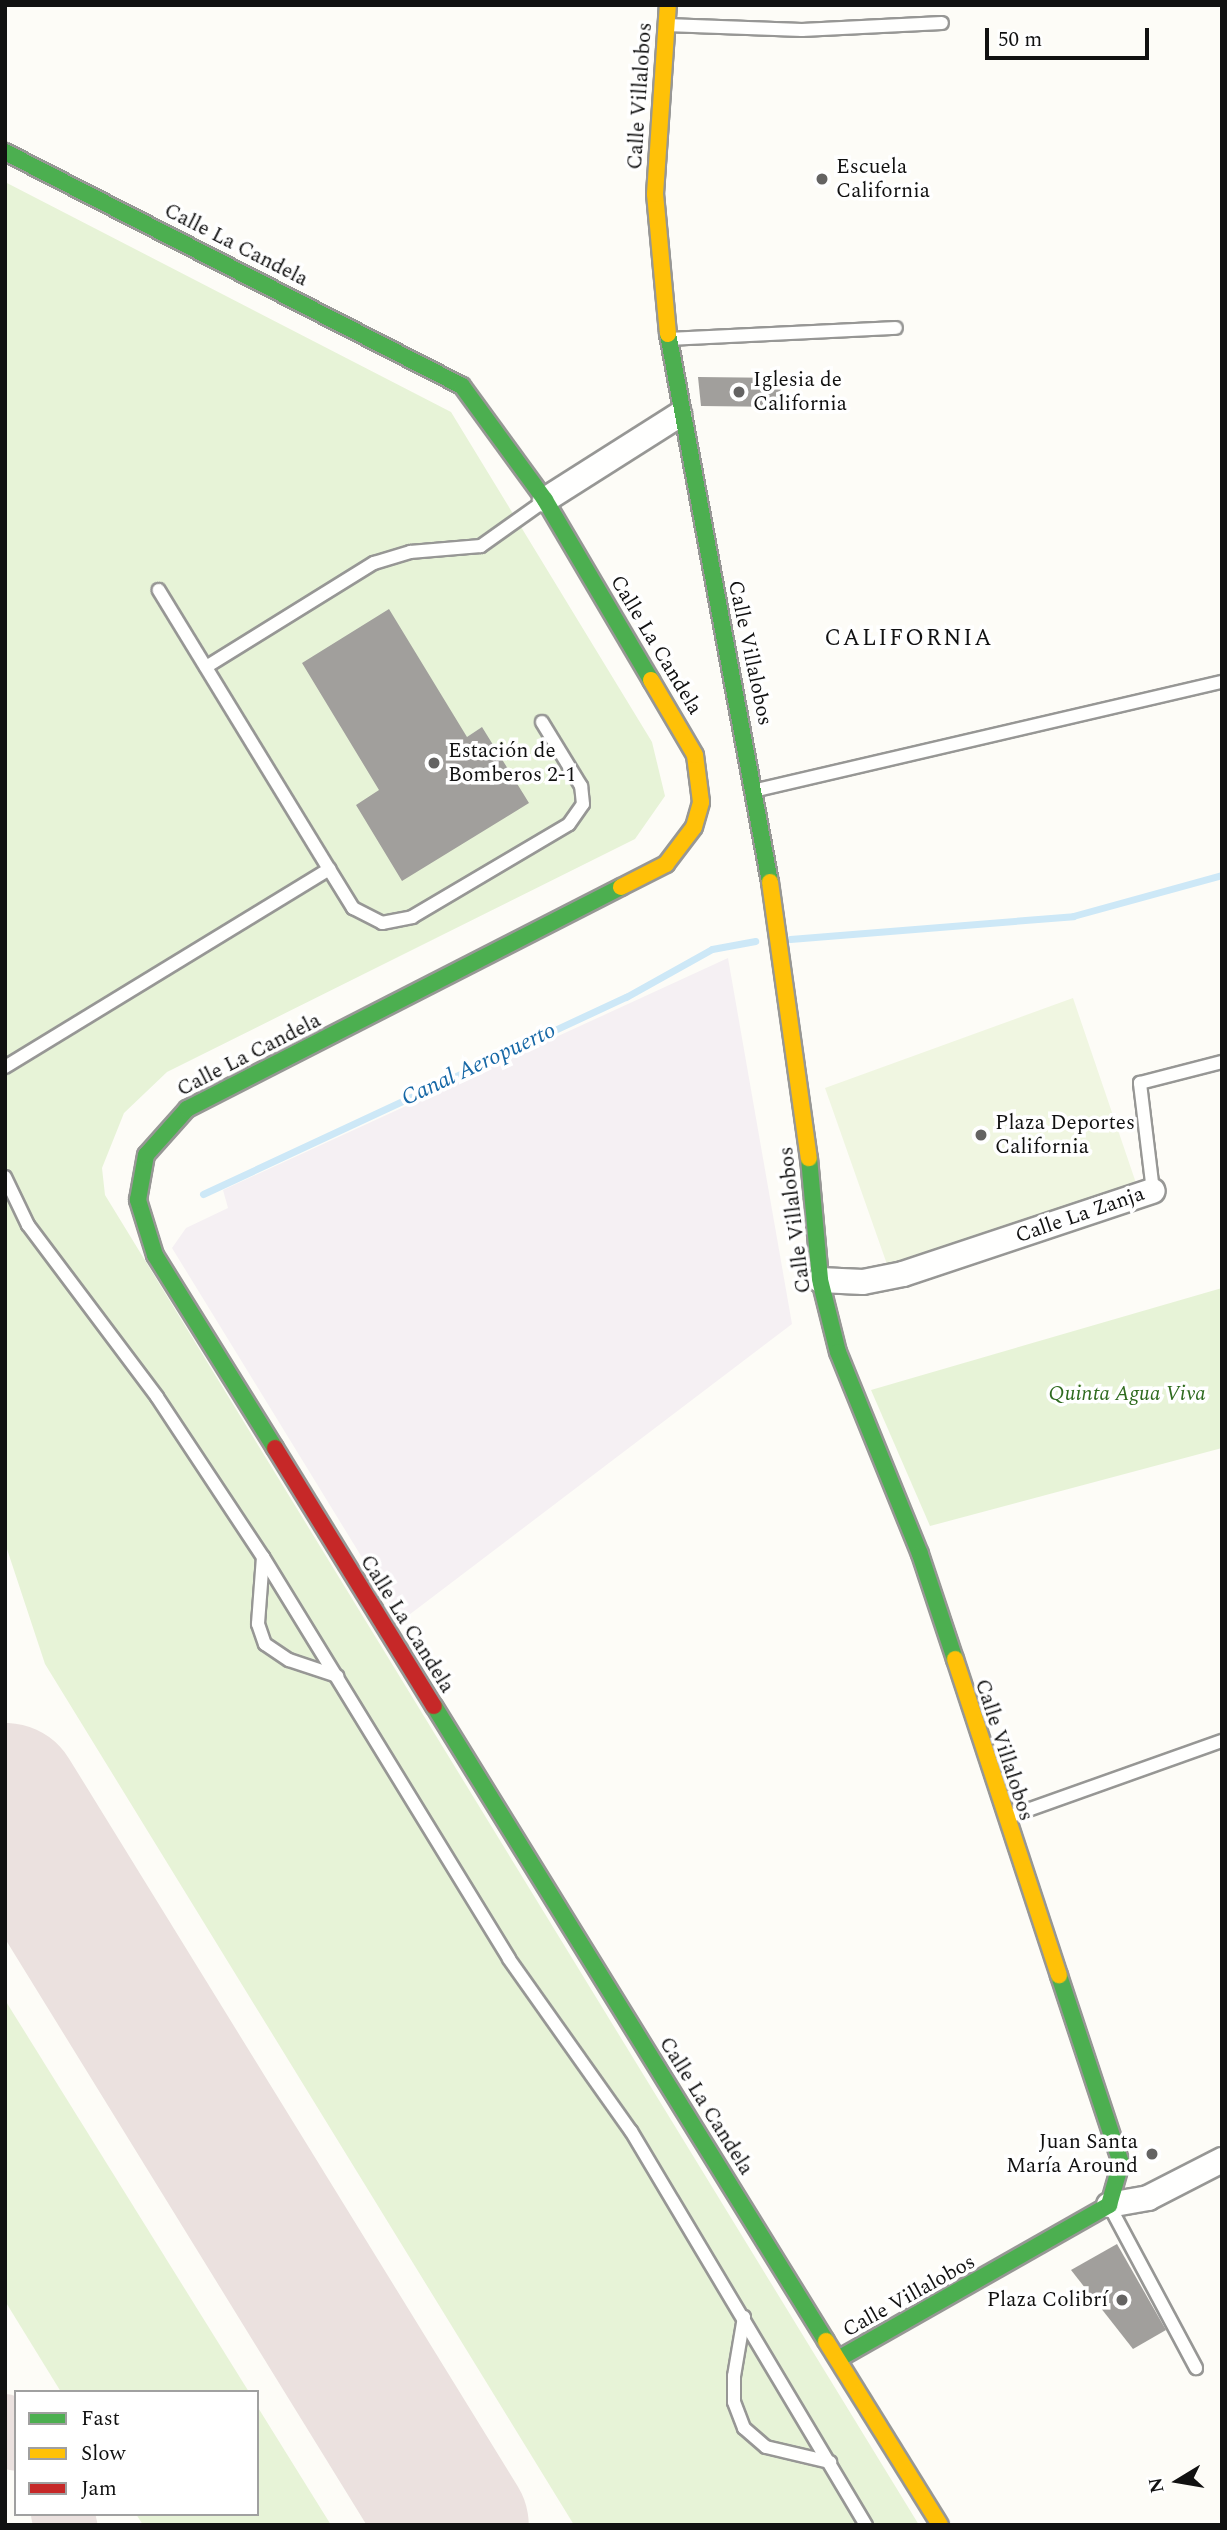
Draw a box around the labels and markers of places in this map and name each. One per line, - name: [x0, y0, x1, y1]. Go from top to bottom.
- place label: Escuela California: [836, 154, 930, 204]
- marker: Escuela California: [814, 171, 830, 187]
- place label: Iglesia de California: [753, 367, 847, 417]
- marker: Iglesia de California: [731, 384, 747, 400]
- place label: Estación de Bomberos 2-1: [448, 738, 576, 788]
- marker: Estación de Bomberos 2-1: [426, 755, 442, 771]
- place label: Plaza Deportes California: [995, 1110, 1135, 1160]
- marker: Plaza Deportes California: [973, 1127, 989, 1143]
- place label: Juan Santa María Around: [1006, 2129, 1138, 2179]
- marker: Juan Santa María Around: [1144, 2146, 1160, 2162]
- place label: Plaza Colibrí: [987, 2287, 1108, 2313]
- marker: Plaza Colibrí: [1114, 2292, 1130, 2308]

